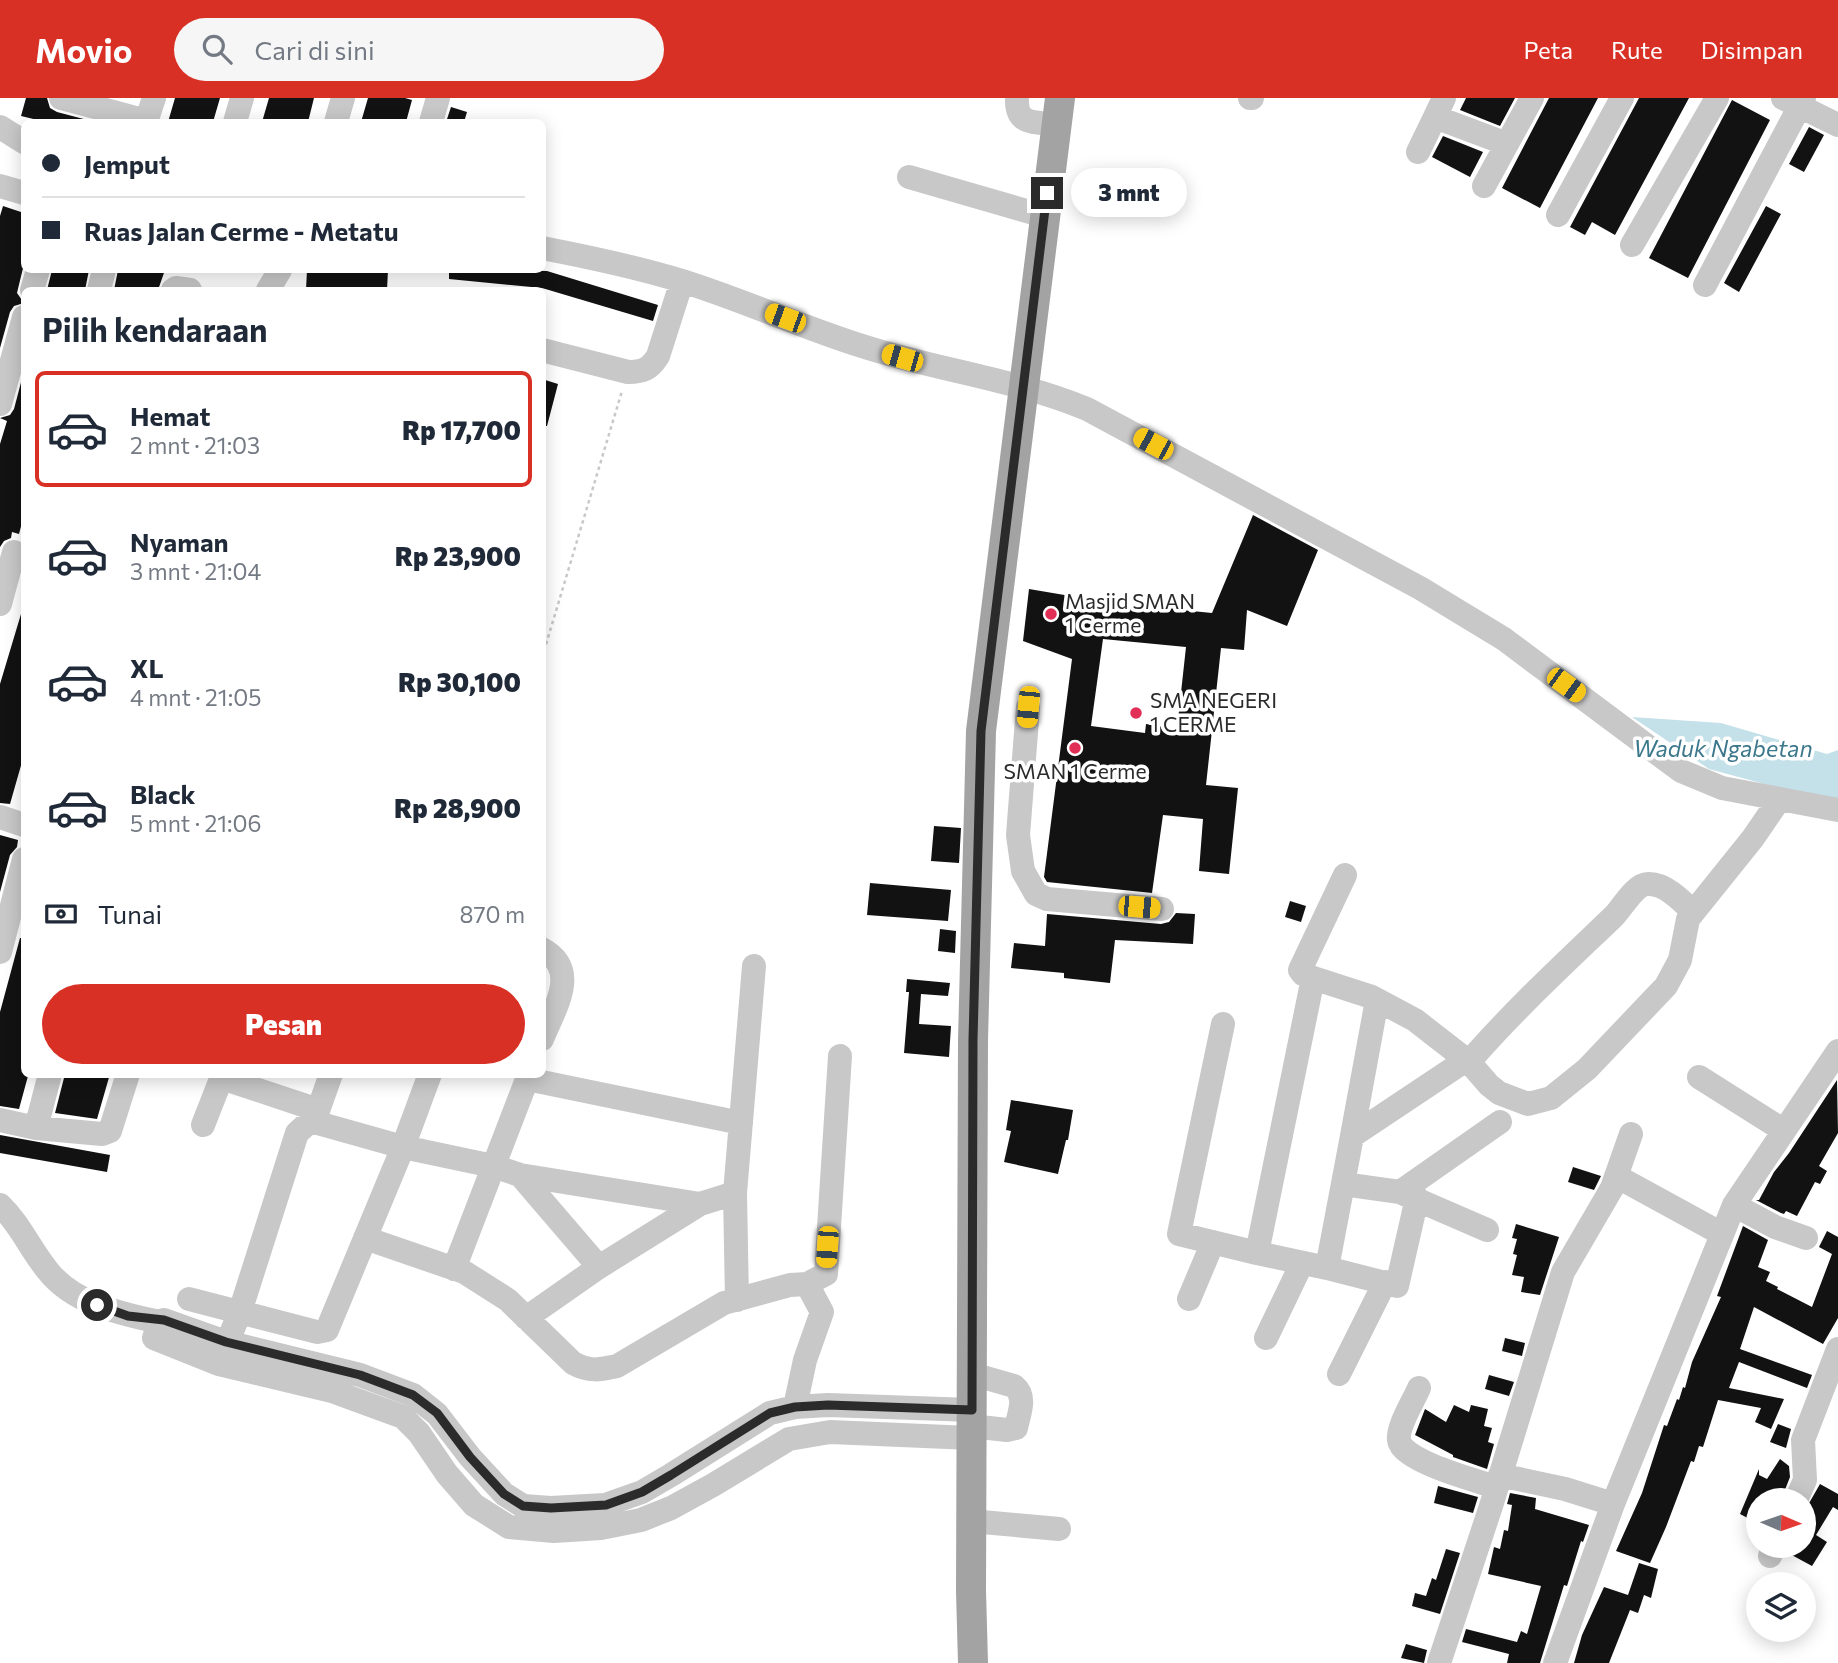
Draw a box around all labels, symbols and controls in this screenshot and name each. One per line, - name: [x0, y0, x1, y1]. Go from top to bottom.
- search box: [174, 18, 664, 81]
- text: Movio: [35, 29, 132, 70]
- icon: search: [198, 30, 236, 68]
- text: Cari di sini: [254, 34, 375, 65]
- text: Peta: [1523, 35, 1573, 64]
- text: Rute: [1611, 35, 1663, 64]
- text: Disimpan: [1701, 35, 1803, 64]
- text: Jemput: [84, 148, 170, 179]
- callout: 3 mnt: [1072, 168, 1187, 217]
- route end: [1031, 177, 1063, 209]
- text: 3 mnt: [1098, 178, 1160, 206]
- text: Ruas Jalan Cerme - Metatu: [84, 215, 399, 246]
- car: [762, 301, 809, 335]
- text: Pilih kendaraan: [42, 309, 268, 349]
- car: [879, 342, 926, 374]
- icon: car: [46, 398, 109, 461]
- text: Hemat: [130, 400, 211, 431]
- text: Rp 17,700: [402, 414, 521, 445]
- car: [1130, 425, 1177, 463]
- text: 2 mnt · 21:03: [130, 431, 260, 459]
- icon: car: [46, 524, 109, 587]
- text: Nyaman: [130, 526, 229, 557]
- text: Rp 23,900: [395, 540, 521, 571]
- text: 3 mnt · 21:04: [130, 557, 261, 585]
- place label: Masjid SMAN 1 Cerme: [1065, 588, 1195, 637]
- marker: Masjid SMAN 1 Cerme: [1043, 606, 1059, 622]
- icon: car: [46, 650, 109, 713]
- text: XL: [130, 652, 164, 683]
- car: [1543, 664, 1590, 706]
- text: Rp 30,100: [398, 666, 521, 697]
- text: 4 mnt · 21:05: [130, 683, 261, 711]
- car: [1016, 685, 1041, 729]
- place label: SMA NEGERI 1 CERME: [1150, 687, 1277, 736]
- marker: SMA NEGERI 1 CERME: [1128, 705, 1144, 721]
- water label: Waduk Ngabetan: [1633, 734, 1813, 762]
- marker: SMAN 1 Cerme: [1067, 740, 1083, 756]
- place label: SMAN 1 Cerme: [1003, 758, 1147, 783]
- icon: car: [46, 776, 109, 839]
- text: Black: [130, 778, 196, 809]
- text: Rp 28,900: [394, 792, 521, 823]
- text: 5 mnt · 21:06: [130, 809, 262, 837]
- icon: cash: [42, 895, 80, 933]
- car: [1118, 895, 1161, 919]
- text: Tunai: [98, 898, 162, 929]
- text: 870 m: [460, 900, 525, 928]
- button: Pesan: [42, 984, 525, 1064]
- car: [816, 1225, 839, 1269]
- route start: [81, 1289, 113, 1321]
- north arrow: [1746, 1488, 1816, 1558]
- map controls: [1746, 1488, 1816, 1642]
- button: layers: [1746, 1572, 1816, 1642]

